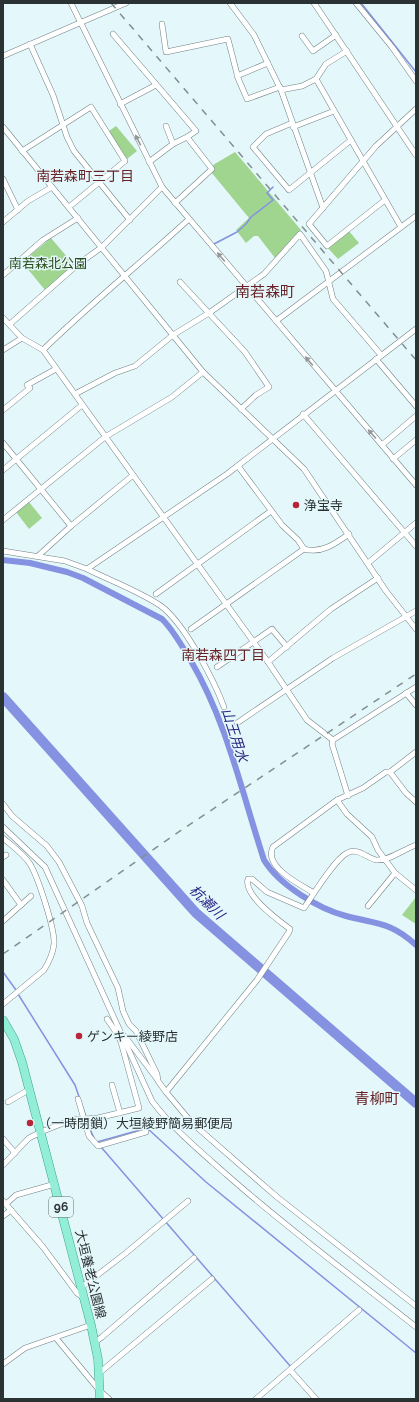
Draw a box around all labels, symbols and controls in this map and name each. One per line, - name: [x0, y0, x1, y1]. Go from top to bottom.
- one-way arrow: [135, 134, 141, 146]
- district label: 南若森町三丁目: [36, 168, 134, 184]
- one-way arrow: [217, 252, 226, 262]
- park label: 南若森北公園: [9, 256, 87, 271]
- district label: 南若森町: [235, 283, 295, 301]
- one-way arrow: [305, 355, 314, 366]
- one-way arrow: [368, 429, 377, 440]
- place label: 浄宝寺: [304, 498, 343, 513]
- marker: 浄宝寺: [291, 500, 301, 510]
- district label: 南若森四丁目: [181, 647, 265, 663]
- water label: 山王用水: [219, 706, 252, 766]
- water label: 杭瀬川: [186, 882, 229, 924]
- place label: ゲンキー綾野店: [87, 1029, 178, 1044]
- marker: ゲンキー綾野店: [74, 1031, 84, 1041]
- district label: 青柳町: [354, 1090, 400, 1108]
- place label: （一時閉鎖）大垣綾野簡易郵便局: [38, 1116, 233, 1131]
- marker: （一時閉鎖）大垣綾野簡易郵便局: [25, 1118, 35, 1128]
- road number: 96: [49, 1197, 73, 1217]
- street label: 大垣養老公園線: [72, 1228, 109, 1320]

